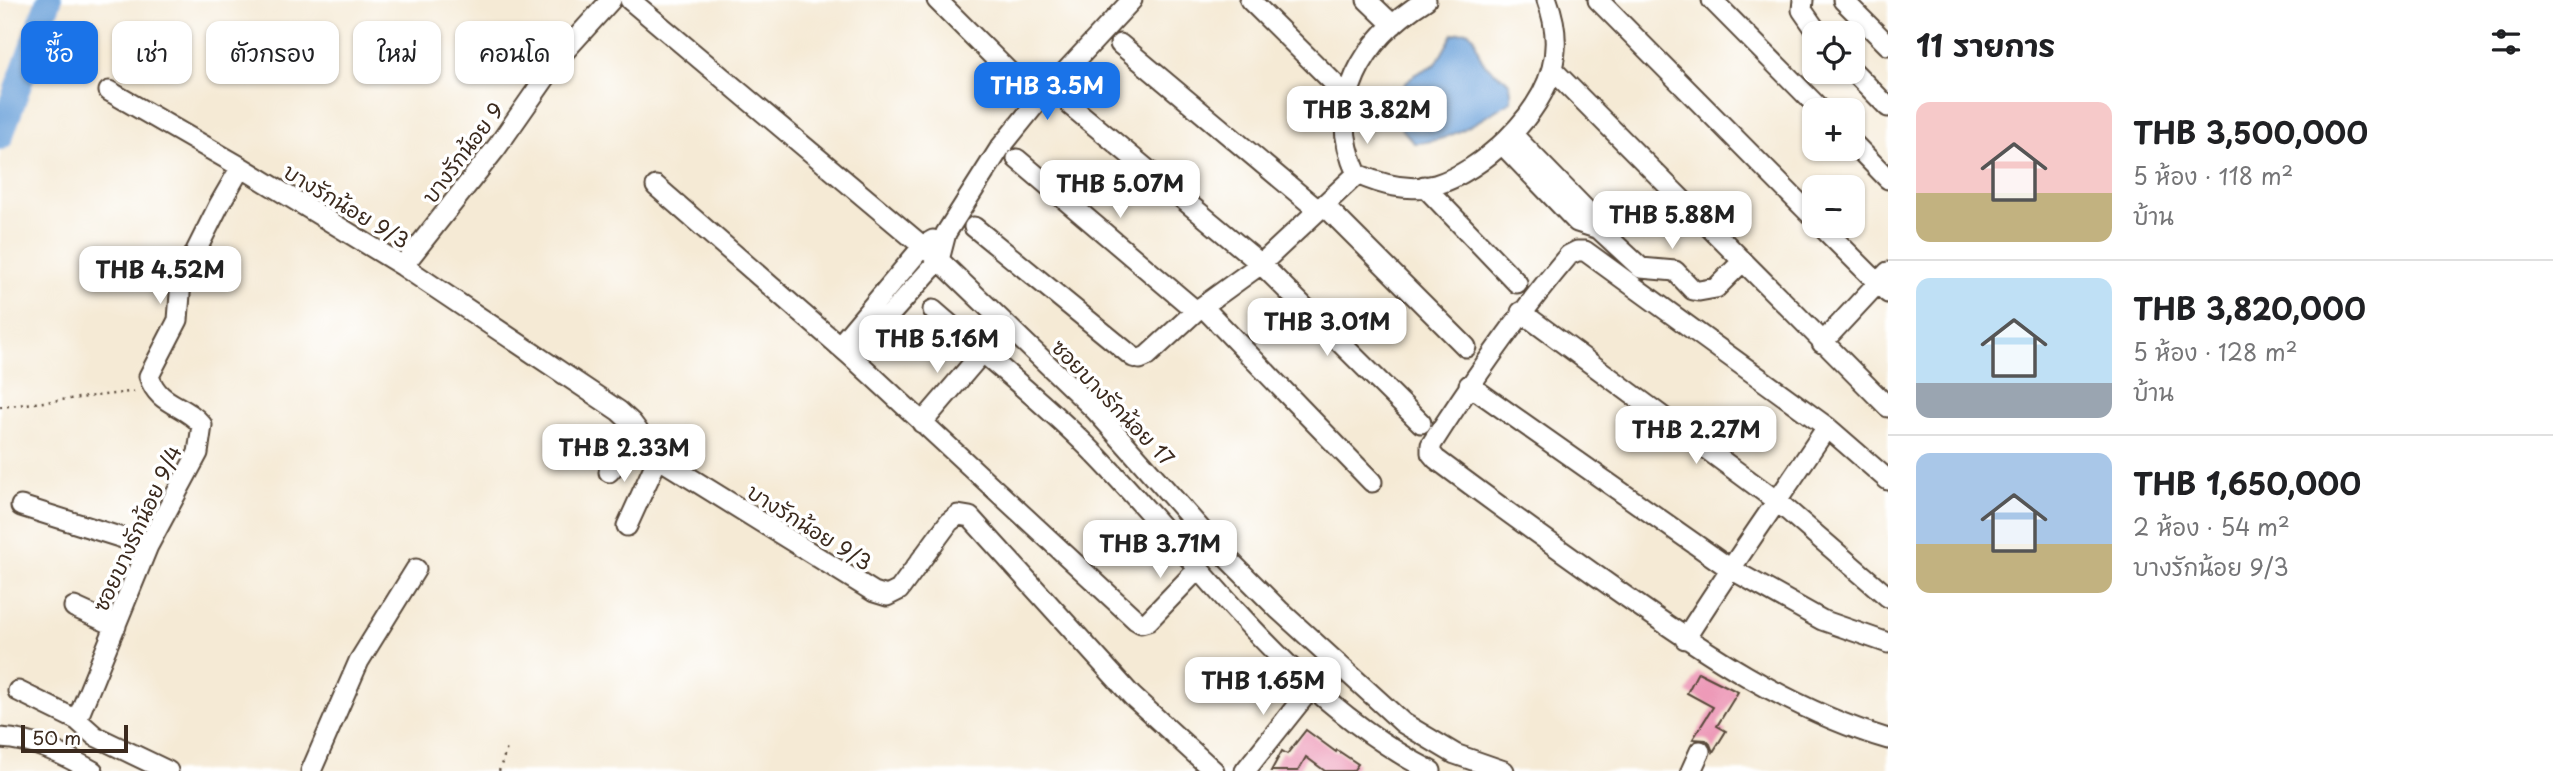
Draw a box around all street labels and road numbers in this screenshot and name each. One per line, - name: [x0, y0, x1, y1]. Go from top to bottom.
- street label: บางรักน้อย 9: [413, 95, 511, 209]
- street label: บางรักน้อย 9/3: [278, 155, 416, 255]
- street label: ซอยบางรักน้อย 17: [1045, 331, 1183, 473]
- street label: ซอยบางรักน้อย 9/4: [83, 439, 189, 617]
- street label: บางรักน้อย 9/3: [741, 475, 879, 577]

